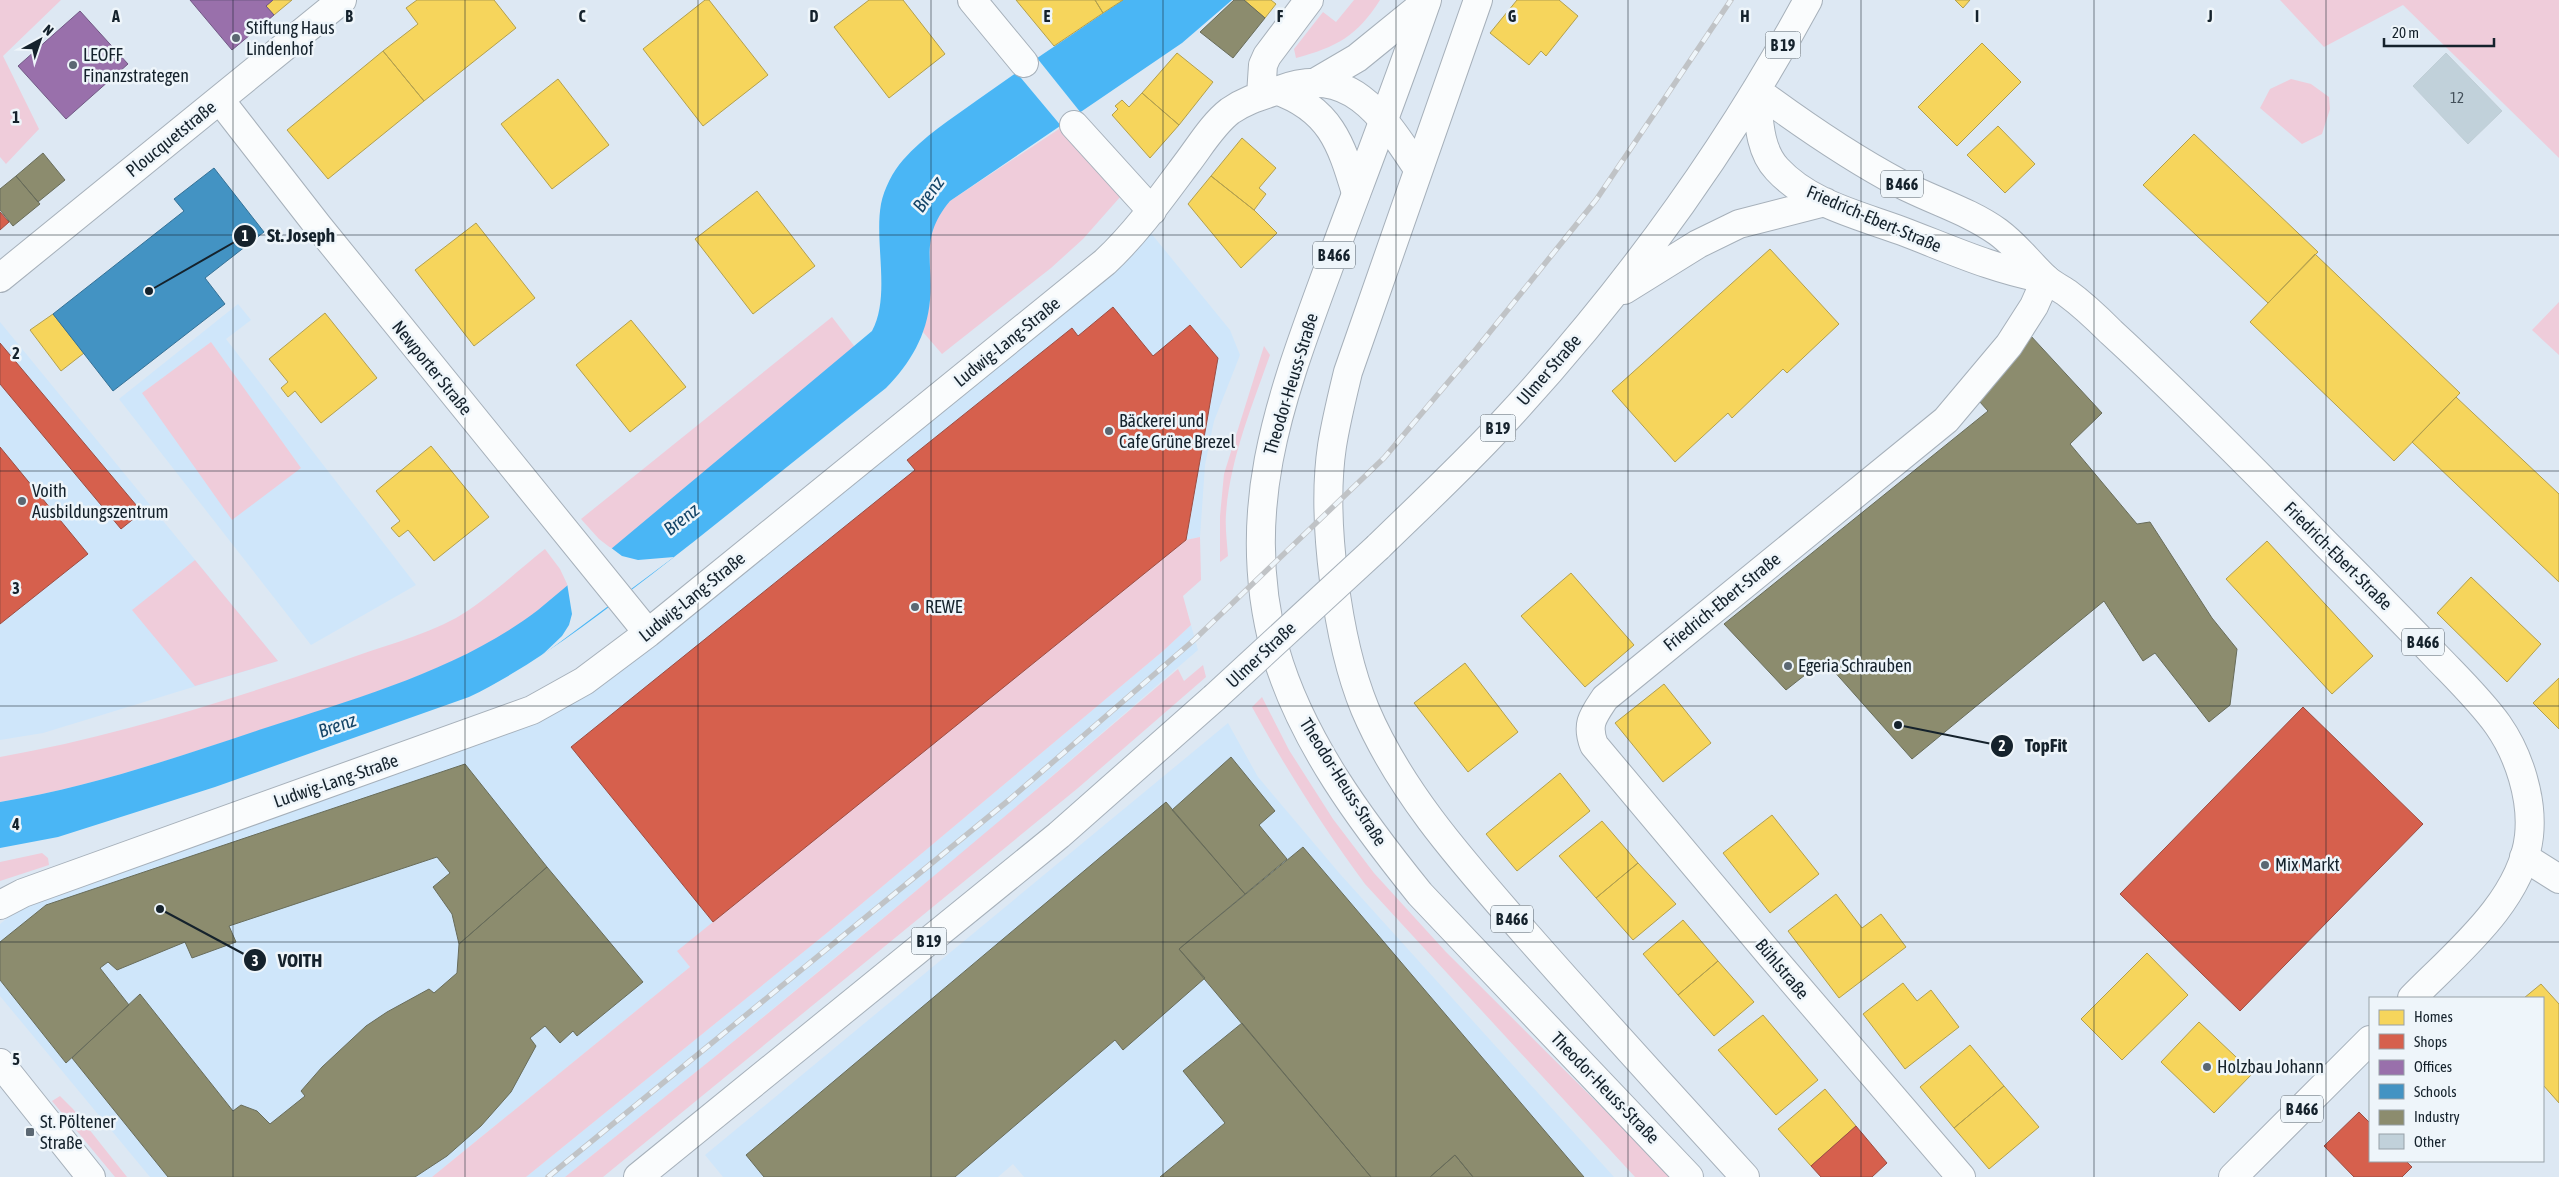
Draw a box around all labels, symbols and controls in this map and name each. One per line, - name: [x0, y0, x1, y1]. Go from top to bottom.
- text: A: [111, 7, 120, 25]
- text: B: [345, 7, 353, 25]
- text: C: [578, 7, 586, 25]
- text: D: [810, 7, 819, 25]
- text: E: [1044, 7, 1051, 25]
- text: F: [1277, 7, 1284, 25]
- text: G: [1508, 7, 1517, 25]
- text: H: [1740, 7, 1750, 25]
- text: I: [1975, 7, 1979, 25]
- text: J: [2206, 7, 2213, 25]
- north arrow: [15, 15, 65, 65]
- scale bar: [2384, 15, 2494, 47]
- place label: Stiftung Haus Lindenhof: [246, 17, 335, 59]
- text: N: [40, 21, 57, 39]
- text: 20 m: [2392, 24, 2419, 41]
- marker: Stiftung Haus Lindenhof: [230, 32, 242, 44]
- road number: B 19: [1766, 32, 1800, 58]
- place label: LEOFF Finanzstrategen: [83, 44, 189, 86]
- marker: LEOFF Finanzstrategen: [67, 59, 79, 71]
- house number: 12: [2450, 89, 2464, 106]
- street label: Ploucquetstraße: [122, 96, 220, 181]
- text: 1: [12, 108, 20, 126]
- road number: B 466: [1881, 170, 1923, 198]
- water label: Brenz: [908, 172, 948, 216]
- street label: Friedrich-Ebert-Straße: [1804, 181, 1945, 256]
- callout: St. Joseph: [232, 219, 345, 253]
- text: St. Joseph: [267, 224, 335, 246]
- text: 1: [241, 227, 249, 244]
- road number: B 466: [1313, 242, 1355, 268]
- street label: Ludwig-Lang-Straße: [949, 292, 1064, 391]
- street label: Theodor-Heuss-Straße: [1259, 311, 1322, 457]
- street label: Newporter Straße: [388, 316, 477, 419]
- street label: Ulmer Straße: [1512, 330, 1585, 409]
- text: 2: [12, 344, 20, 362]
- place label: Bäckerei und Cafe Grüne Brezel: [1119, 410, 1235, 452]
- road number: B 19: [1480, 414, 1516, 442]
- marker: Bäckerei und Cafe Grüne Brezel: [1103, 425, 1115, 437]
- place label: Voith Ausbildungszentrum: [32, 480, 169, 522]
- marker: Voith Ausbildungszentrum: [16, 495, 28, 507]
- street label: Friedrich-Ebert-Straße: [2280, 497, 2397, 614]
- water label: Brenz: [659, 498, 703, 540]
- street label: Ludwig-Lang-Straße: [634, 547, 749, 646]
- street label: Friedrich-Ebert-Straße: [1659, 548, 1784, 655]
- text: 3: [12, 579, 20, 597]
- place label: REWE: [925, 596, 963, 617]
- marker: REWE: [909, 601, 921, 613]
- street label: Ulmer Straße: [1222, 617, 1300, 692]
- road number: B 466: [2402, 628, 2444, 656]
- place label: Egeria Schrauben: [1798, 655, 1912, 676]
- marker: Egeria Schrauben: [1782, 660, 1794, 672]
- water label: Brenz: [315, 708, 359, 742]
- street label: Theodor-Heuss-Straße: [1296, 714, 1391, 850]
- callout: TopFit: [1990, 729, 2077, 763]
- text: TopFit: [2025, 734, 2068, 756]
- text: 2: [1998, 737, 2006, 754]
- street label: Ludwig-Lang-Straße: [271, 749, 401, 812]
- text: 4: [11, 815, 20, 833]
- place label: Mix Markt: [2275, 854, 2340, 875]
- marker: Mix Markt: [2259, 859, 2271, 871]
- road number: B 466: [1491, 906, 1533, 932]
- road number: B 19: [912, 928, 946, 954]
- street label: Bühlstraße: [1751, 934, 1814, 1003]
- callout: VOITH: [243, 943, 332, 977]
- text: VOITH: [277, 949, 322, 971]
- text: 3: [251, 952, 259, 969]
- legend: [2369, 997, 2544, 1162]
- text: Homes: [2414, 1008, 2453, 1025]
- street label: Theodor-Heuss-Straße: [1547, 1028, 1664, 1148]
- text: Shops: [2414, 1033, 2447, 1050]
- text: 5: [12, 1050, 20, 1068]
- place label: Holzbau Johann: [2217, 1056, 2324, 1077]
- text: Offices: [2414, 1058, 2452, 1075]
- marker: Holzbau Johann: [2201, 1061, 2213, 1073]
- text: Schools: [2414, 1083, 2457, 1100]
- road number: B 466: [2281, 1096, 2323, 1122]
- text: Industry: [2414, 1108, 2460, 1125]
- place label: St. Pöltener Straße: [40, 1111, 116, 1153]
- marker: St. Pöltener Straße: [24, 1126, 36, 1138]
- text: Other: [2414, 1133, 2446, 1150]

